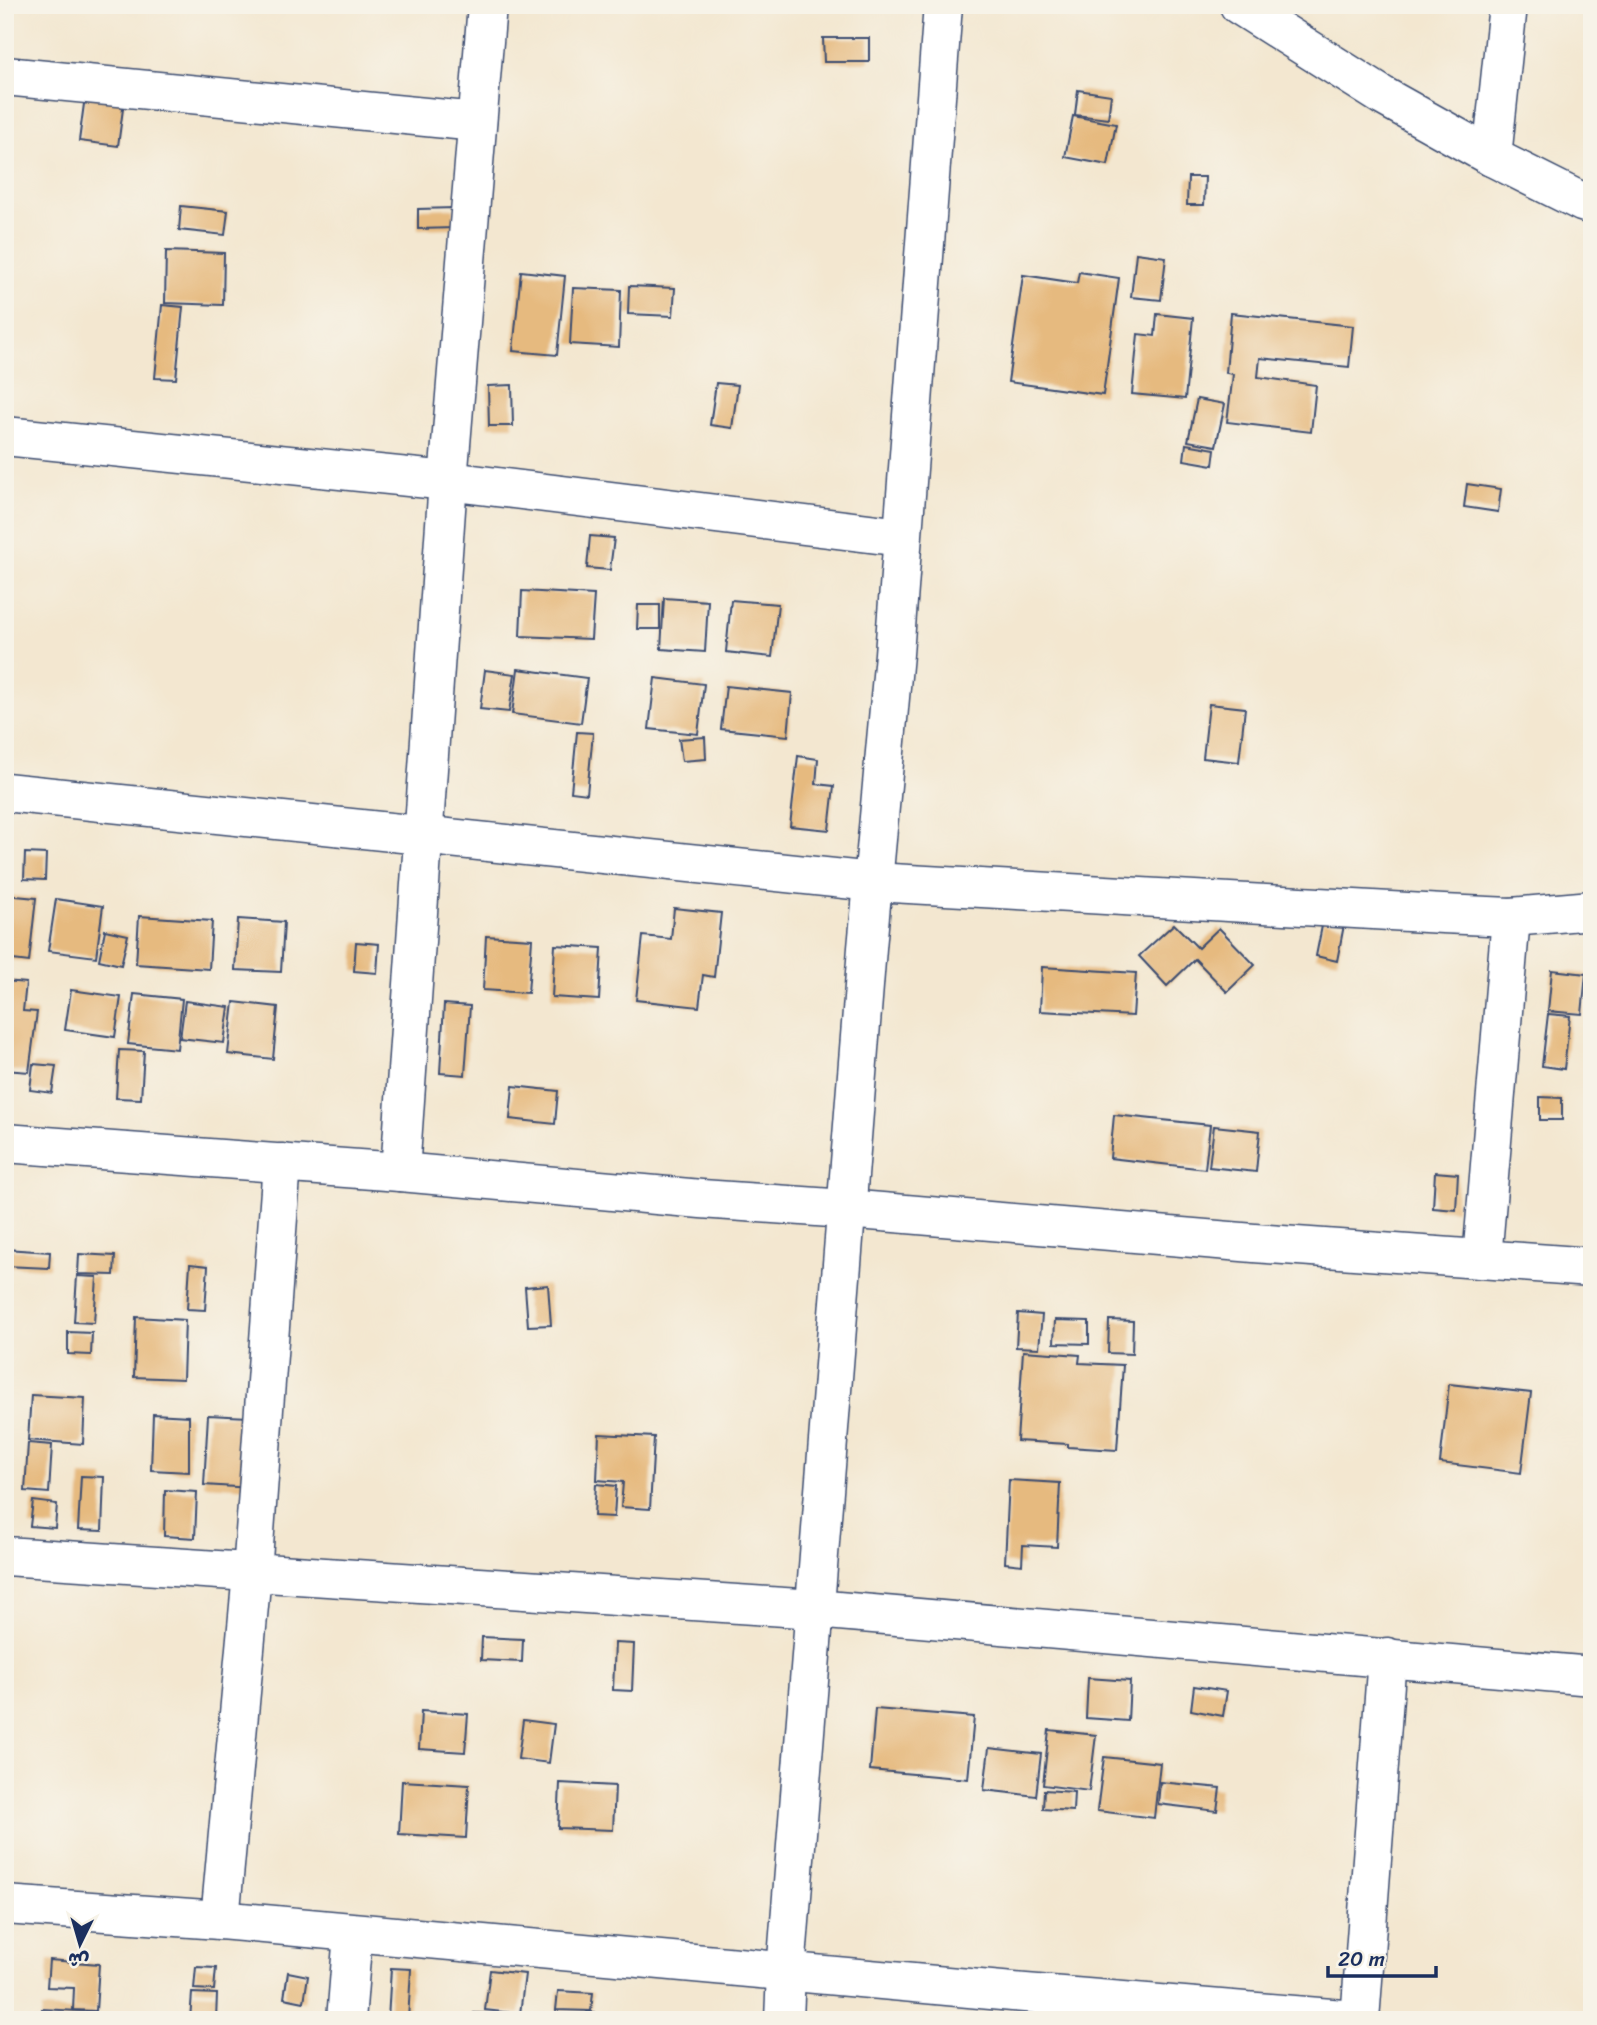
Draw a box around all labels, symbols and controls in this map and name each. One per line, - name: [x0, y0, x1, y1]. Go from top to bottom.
- north arrow: [46, 1910, 116, 1980]
- scale bar: [1328, 1934, 1436, 1978]
- text: 20 m: [1338, 1940, 1385, 1978]
- text: ش: [67, 1943, 90, 1978]

